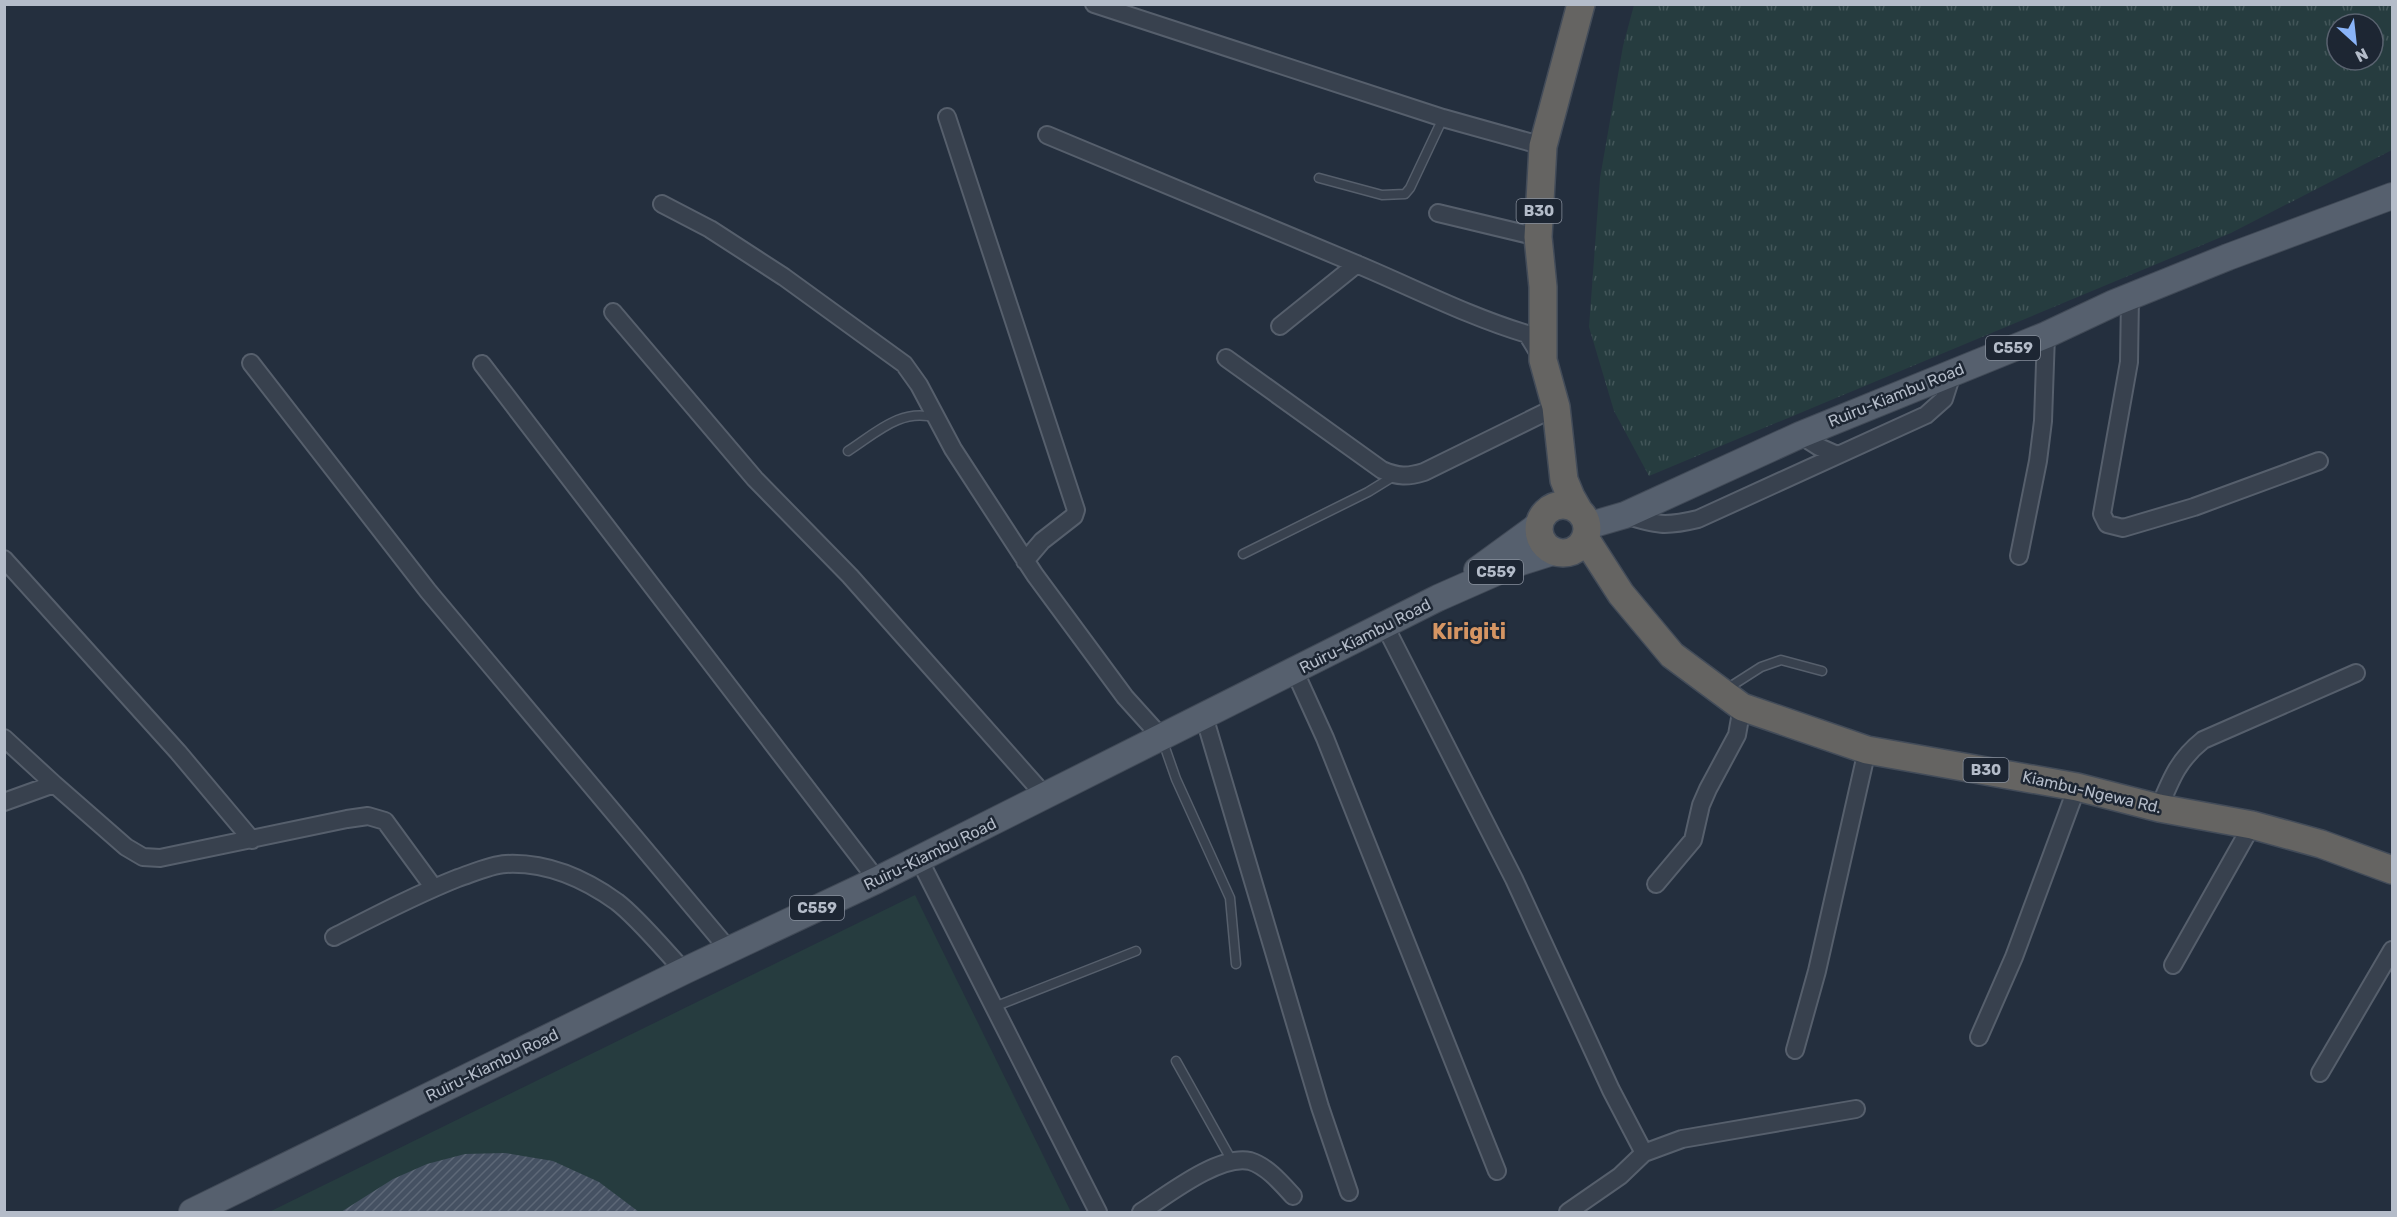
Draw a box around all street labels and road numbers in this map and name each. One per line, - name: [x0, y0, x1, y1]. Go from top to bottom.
- road number: B30: [1516, 199, 1562, 223]
- road number: C559: [1986, 336, 2040, 360]
- street label: Ruiru-Kiambu Road: [1825, 359, 1967, 431]
- road number: C559: [1469, 560, 1523, 584]
- street label: Ruiru-Kiambu Road: [1296, 595, 1434, 677]
- road number: B30: [1964, 758, 2008, 782]
- street label: Kiambu-Ngewa Rd.: [2021, 767, 2163, 817]
- street label: Ruiru-Kiambu Road: [861, 814, 999, 894]
- road number: C559: [790, 896, 844, 920]
- street label: Ruiru-Kiambu Road: [423, 1025, 561, 1105]

